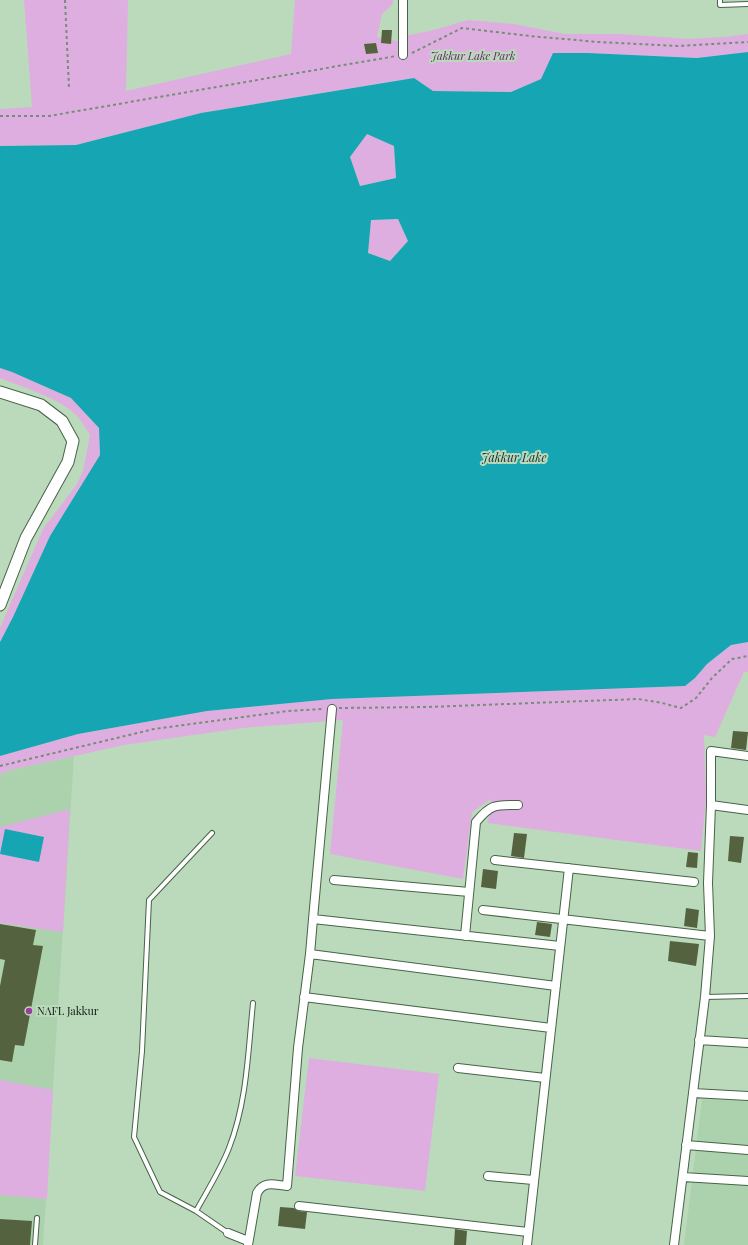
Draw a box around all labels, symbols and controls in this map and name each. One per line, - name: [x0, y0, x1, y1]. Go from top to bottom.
- park label: Jakkur Lake Park: [430, 48, 516, 63]
- water label: Jakkur Lake: [481, 449, 547, 465]
- place label: NAFL Jakkur: [37, 1003, 99, 1018]
- marker: NAFL Jakkur: [24, 1006, 34, 1016]

